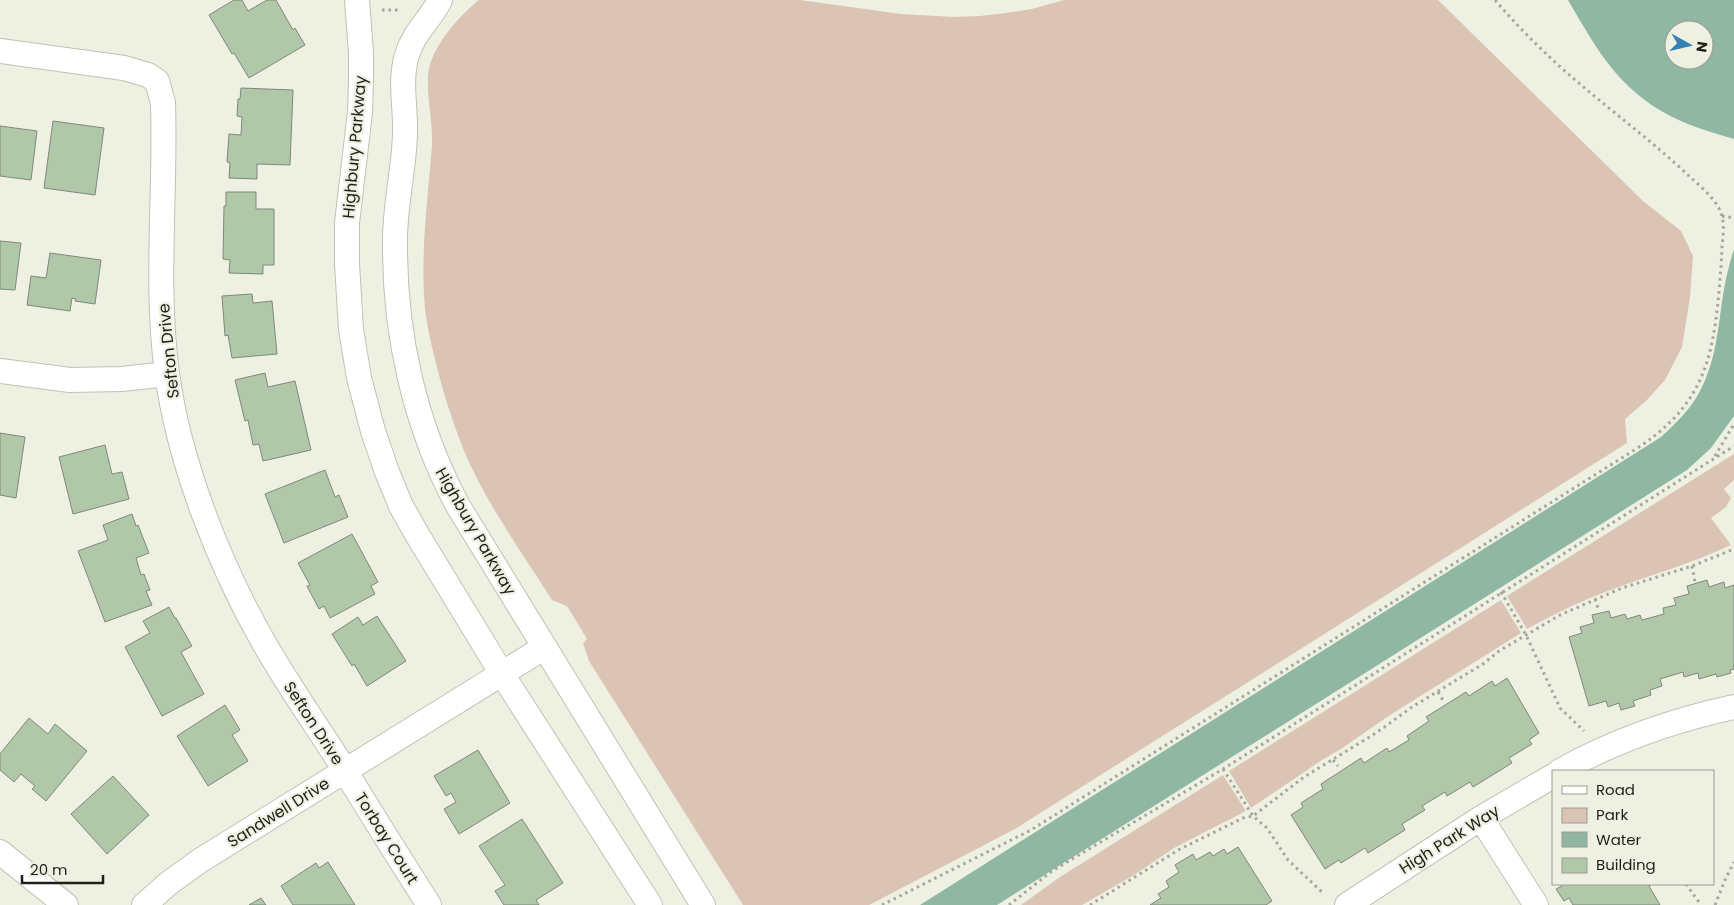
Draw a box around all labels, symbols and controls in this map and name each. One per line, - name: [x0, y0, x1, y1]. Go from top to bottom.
- north arrow: [1664, 20, 1714, 70]
- text: N: [1691, 40, 1713, 53]
- street label: Highbury Parkway: [337, 75, 372, 220]
- street label: Sefton Drive: [152, 302, 185, 400]
- street label: Highbury Parkway: [430, 463, 521, 599]
- street label: Sefton Drive: [278, 677, 349, 770]
- legend: [1552, 770, 1714, 885]
- street label: Sandwell Drive: [223, 772, 334, 853]
- text: Road: [1596, 779, 1635, 800]
- street label: Torbay Court: [349, 788, 424, 889]
- street label: High Park Way: [1395, 799, 1504, 879]
- text: Park: [1596, 804, 1628, 825]
- text: Water: [1596, 829, 1642, 850]
- scale bar: [22, 852, 104, 884]
- text: Building: [1596, 854, 1656, 875]
- text: 20 m: [30, 859, 68, 880]

